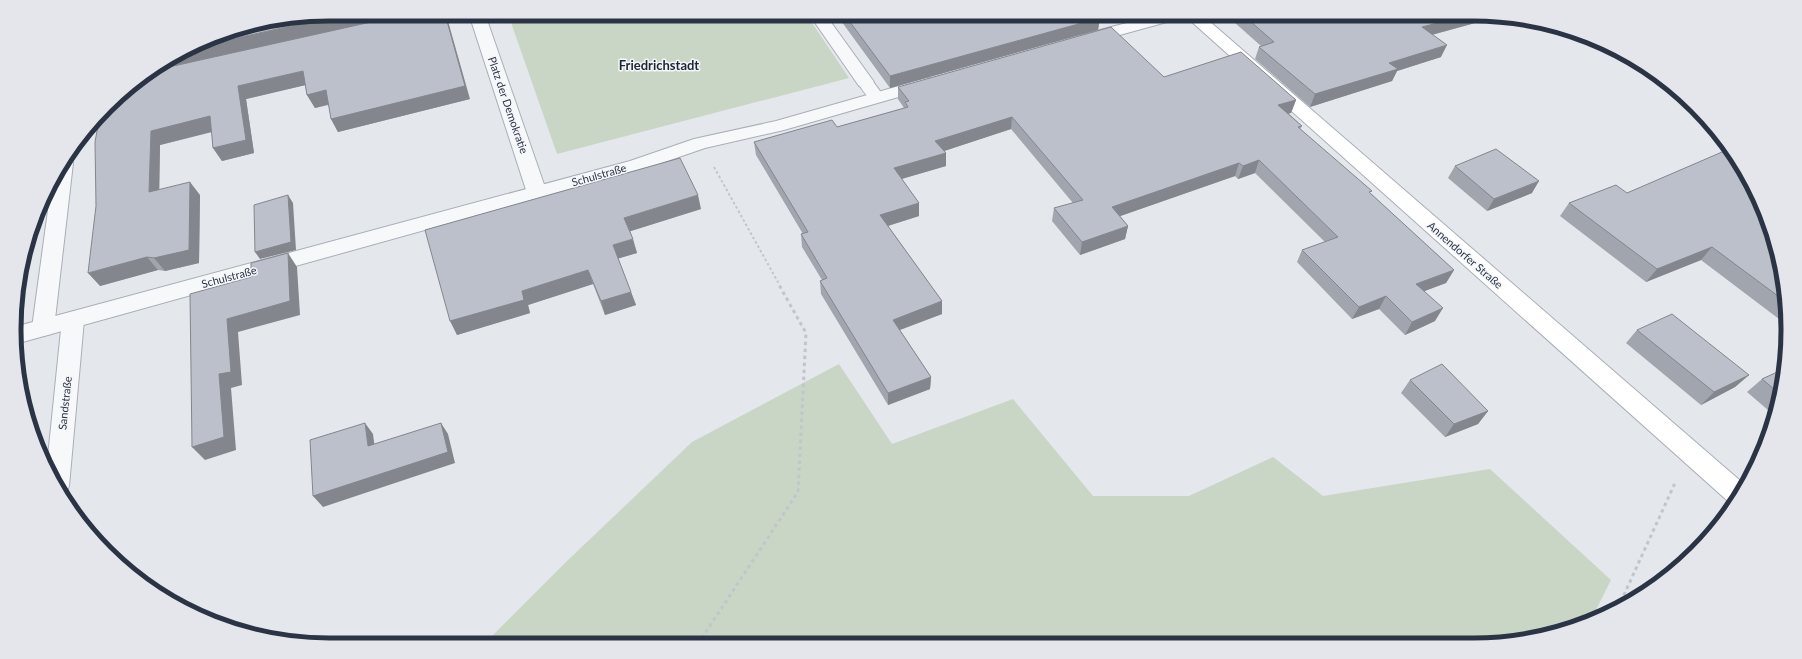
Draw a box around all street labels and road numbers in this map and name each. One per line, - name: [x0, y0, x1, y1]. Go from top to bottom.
- street label: Platz der Demokratie: [486, 55, 531, 155]
- street label: Schulstraße: [570, 160, 628, 189]
- street label: Annendorfer Straße: [1425, 218, 1506, 291]
- street label: Schulstraße: [200, 263, 258, 290]
- street label: Sandstraße: [55, 375, 74, 430]

